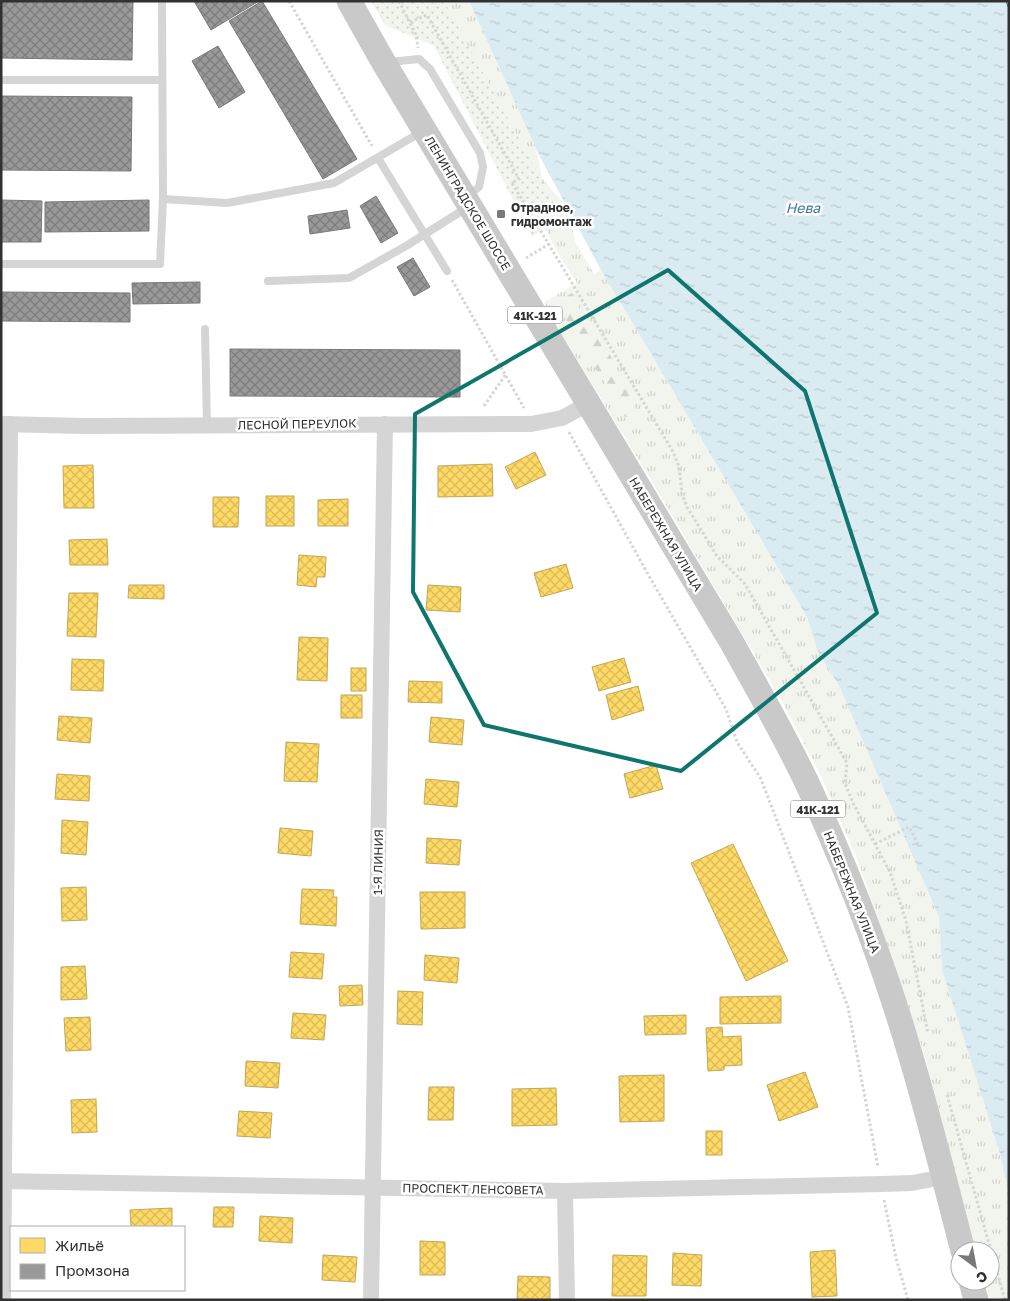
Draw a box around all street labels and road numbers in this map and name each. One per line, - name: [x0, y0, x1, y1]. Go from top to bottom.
- street label: ЛЕНИНГРАДСКОЕ ШОССЕ: [422, 133, 514, 273]
- road number: 41К-121: [508, 306, 562, 324]
- street label: ЛЕСНОЙ ПЕРЕУЛОК: [237, 415, 357, 433]
- street label: НАБЕРЕЖНАЯ УЛИЦА: [626, 474, 706, 594]
- road number: 41К-121: [790, 801, 846, 818]
- street label: 1-Я ЛИНИЯ: [370, 829, 386, 895]
- street label: НАБЕРЕЖНАЯ УЛИЦА: [821, 829, 883, 955]
- street label: ПРОСПЕКТ ЛЕНСОВЕТА: [402, 1180, 544, 1198]

